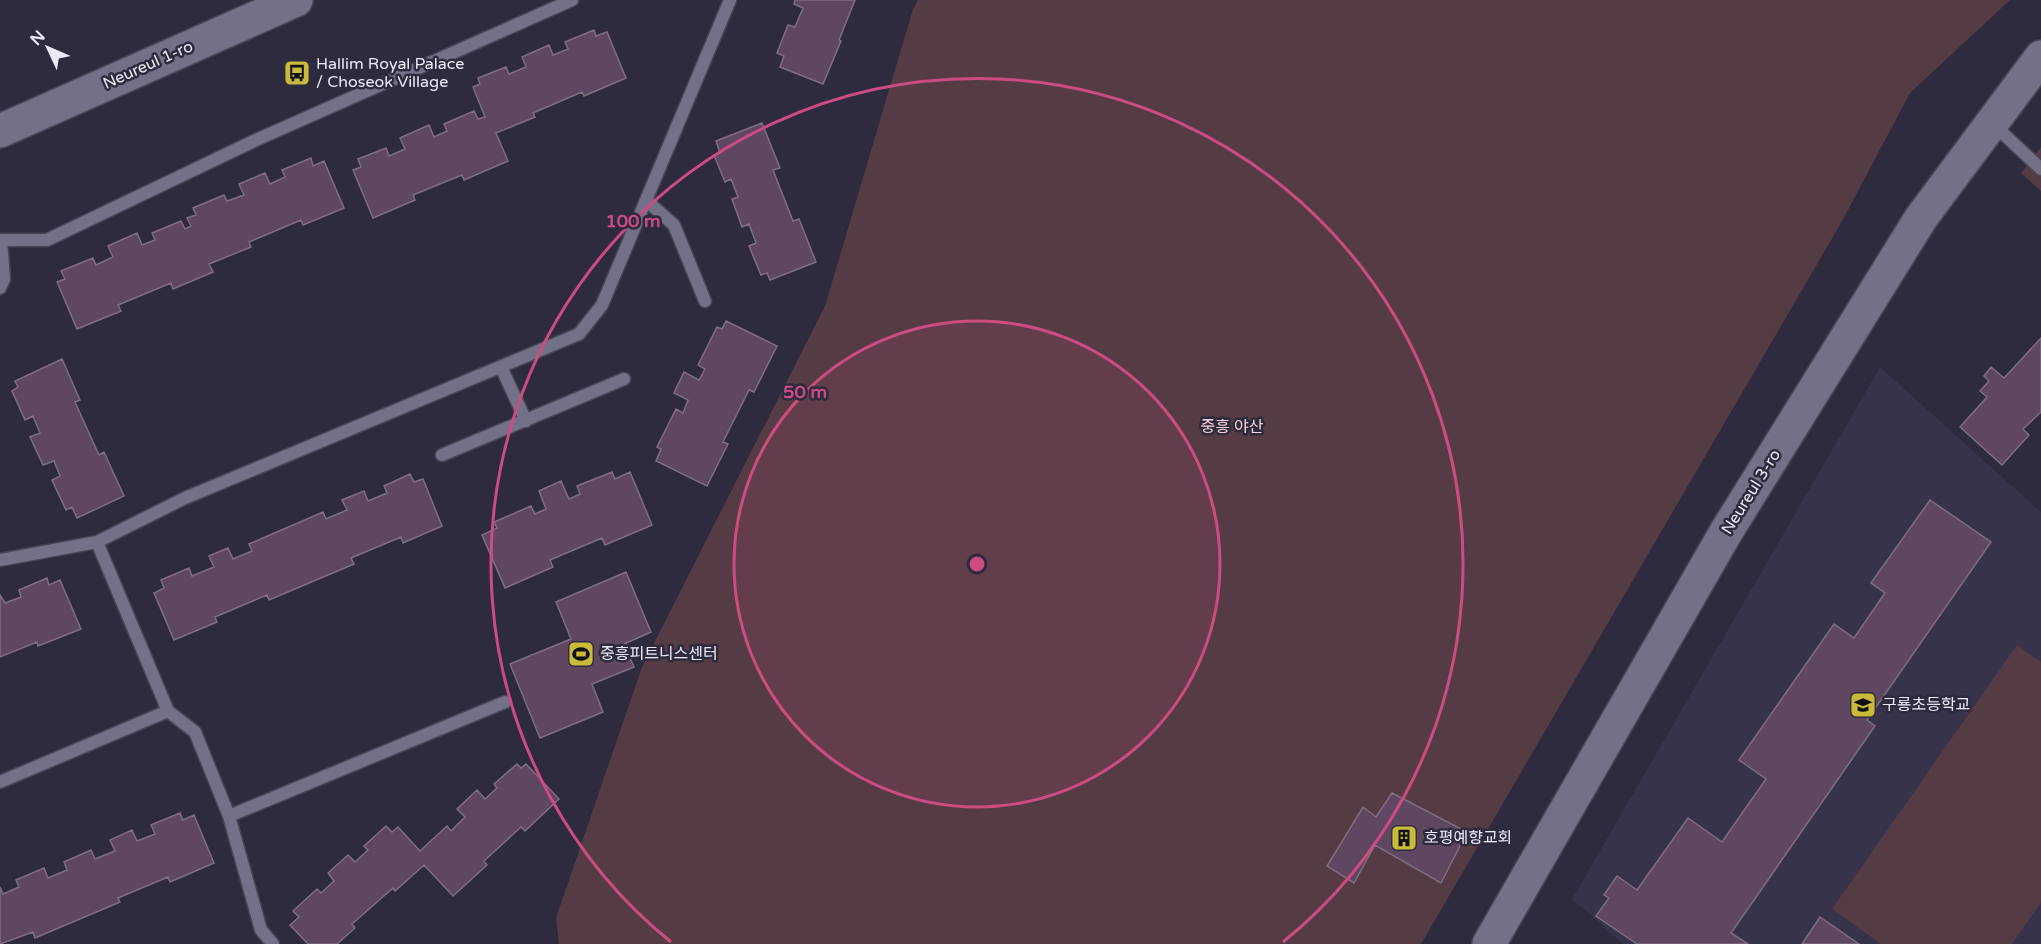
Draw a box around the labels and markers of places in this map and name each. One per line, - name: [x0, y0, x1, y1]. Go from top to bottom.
- place label: Hallim Royal Palace / Choseok Village: [316, 54, 464, 92]
- bus stop icon: Hallim Royal Palace / Choseok Village: [282, 58, 312, 88]
- centre of rings: [967, 554, 987, 574]
- sports icon: 중흥피트니스센터: [566, 639, 596, 669]
- place label: 중흥피트니스센터: [600, 644, 718, 664]
- school or university icon: 구룡초등학교: [1848, 690, 1878, 720]
- place label: 구룡초등학교: [1882, 695, 1970, 715]
- building icon: 호평예향교회: [1389, 823, 1419, 853]
- place label: 호평예향교회: [1424, 828, 1512, 848]

